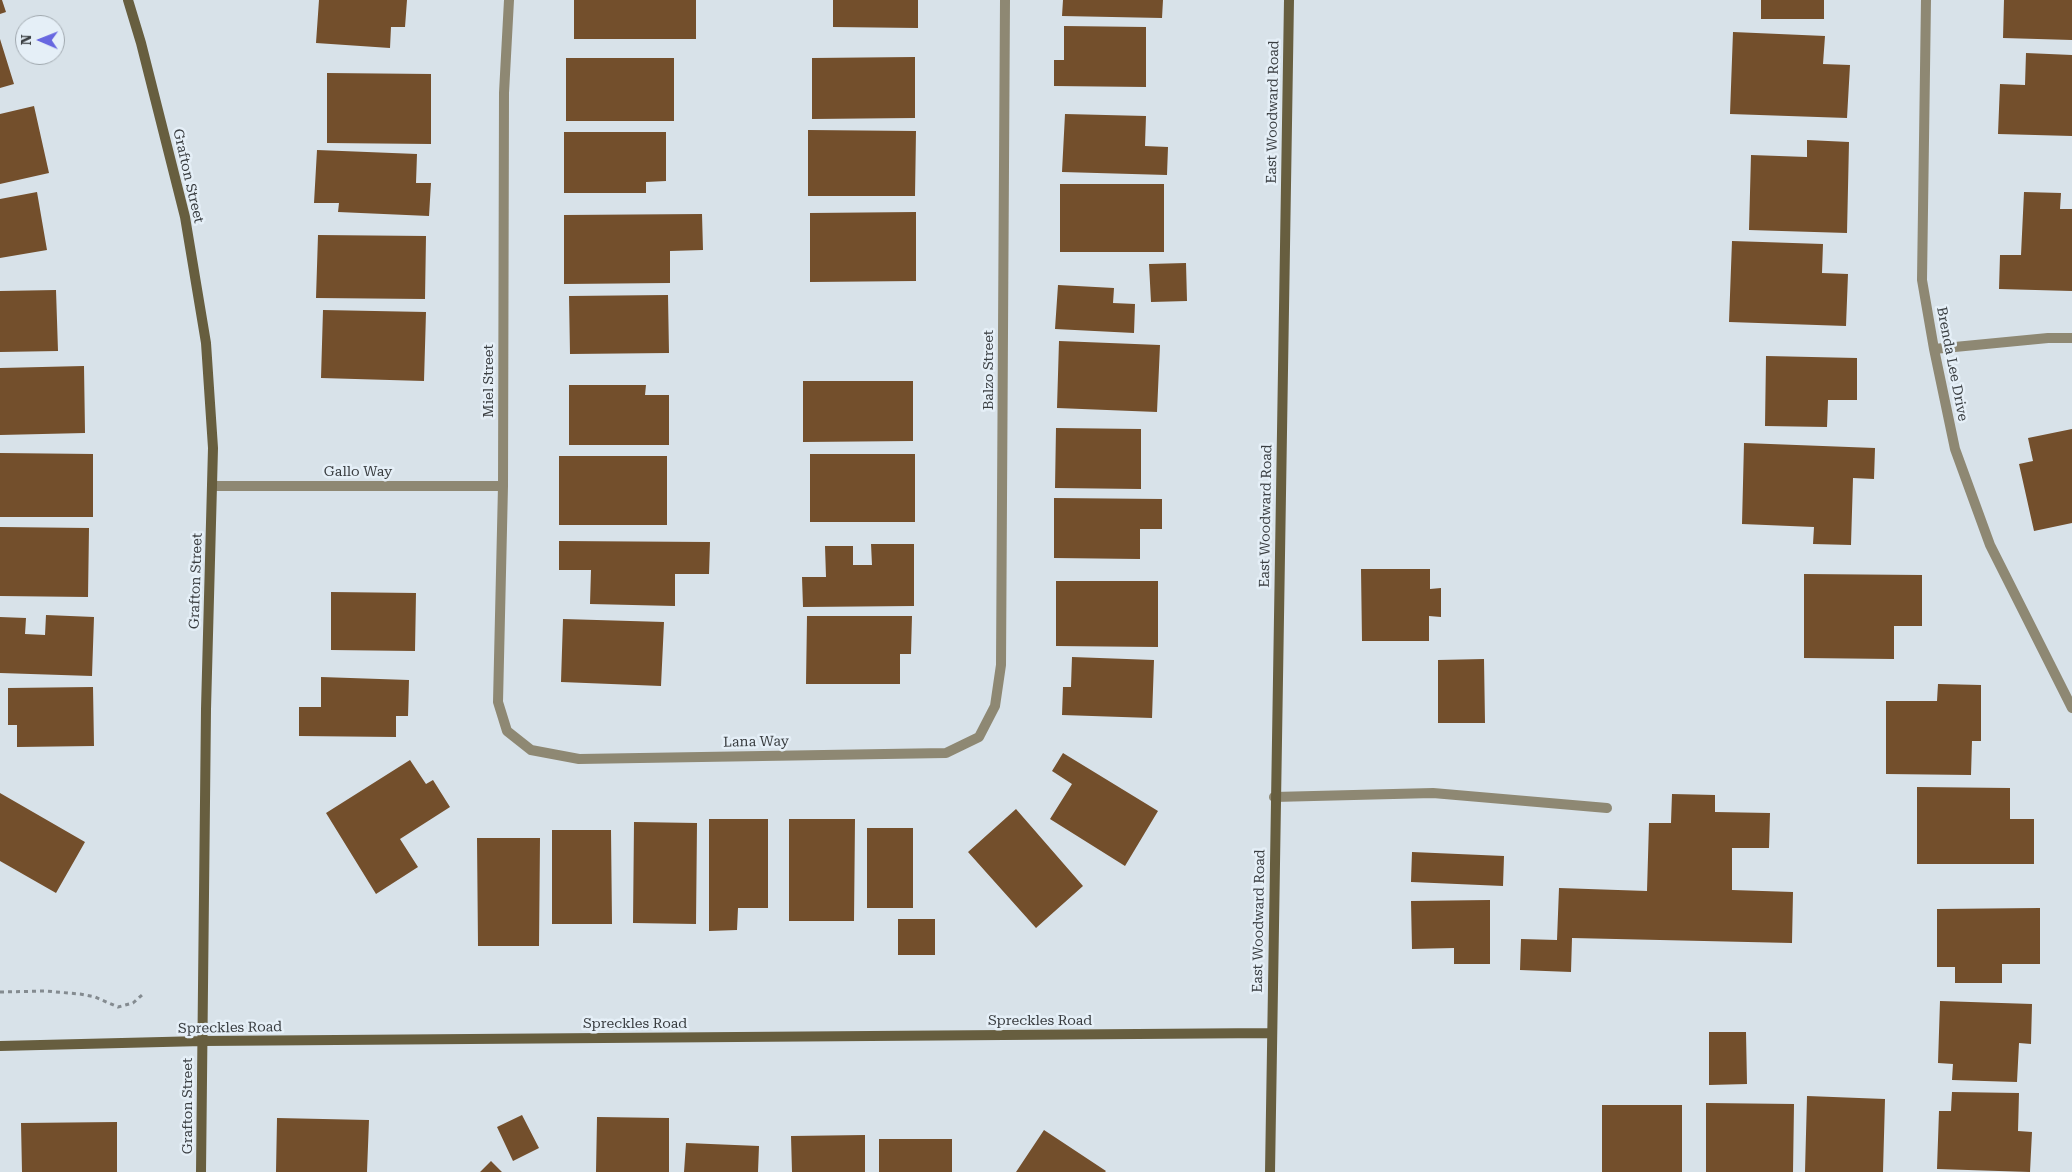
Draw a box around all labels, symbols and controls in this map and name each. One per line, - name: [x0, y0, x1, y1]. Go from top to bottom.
- north arrow: [15, 15, 65, 65]
- text: N: [18, 34, 34, 45]
- street label: East Woodward Road: [1263, 40, 1283, 184]
- street label: Grafton Street: [169, 127, 207, 225]
- street label: Brenda Lee Drive: [1933, 305, 1971, 423]
- street label: Balzo Street: [981, 330, 997, 410]
- street label: Miel Street: [481, 344, 497, 418]
- street label: East Woodward Road: [1256, 444, 1276, 588]
- street label: Gallo Way: [324, 464, 392, 480]
- street label: Grafton Street: [186, 533, 206, 629]
- street label: Lana Way: [723, 733, 789, 751]
- street label: East Woodward Road: [1249, 849, 1269, 993]
- street label: Spreckles Road: [988, 1013, 1092, 1029]
- street label: Spreckles Road: [583, 1016, 687, 1032]
- street label: Spreckles Road: [178, 1019, 282, 1037]
- street label: Grafton Street: [180, 1058, 196, 1154]

